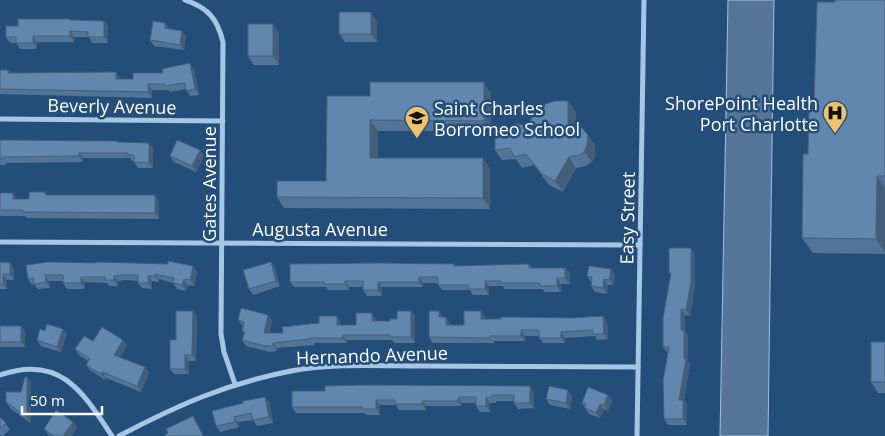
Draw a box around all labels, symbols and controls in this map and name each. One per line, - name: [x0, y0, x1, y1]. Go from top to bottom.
- place label: ShorePoint Health Port Charlotte: [665, 91, 818, 136]
- street label: Beverly Avenue: [47, 93, 177, 119]
- place label: Saint Charles Borromeo School: [434, 96, 580, 141]
- hospital icon: ShorePoint Health Port Charlotte: [822, 100, 848, 134]
- school or university icon: Saint Charles Borromeo School: [404, 105, 430, 139]
- street label: Gates Avenue: [197, 126, 221, 242]
- street label: Easy Street: [614, 172, 640, 264]
- street label: Augusta Avenue: [252, 217, 388, 241]
- street label: Hernando Avenue: [296, 340, 448, 370]
- scale bar: [22, 384, 102, 416]
- text: 50 m: [30, 390, 65, 410]

